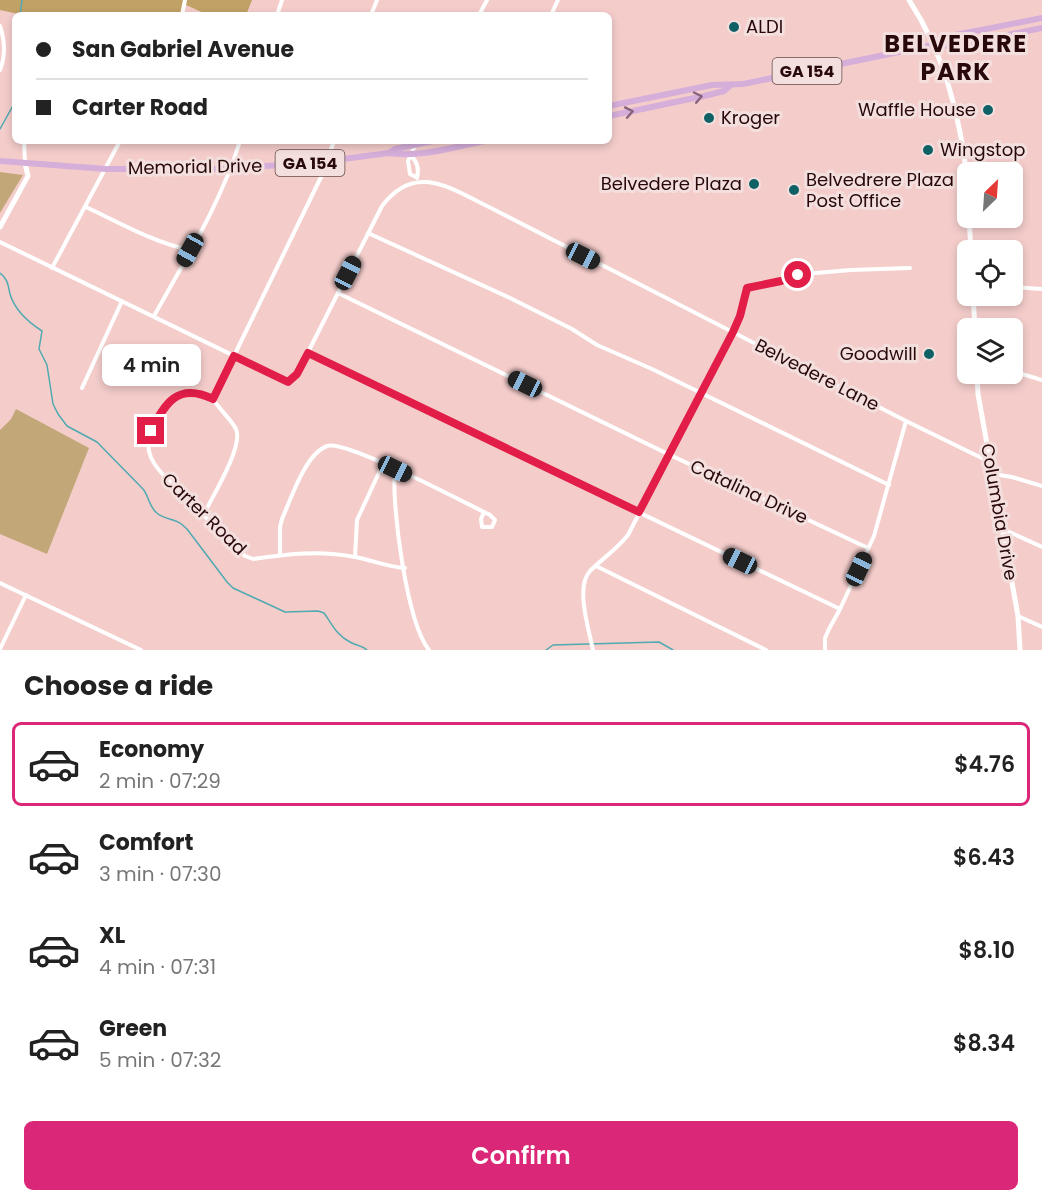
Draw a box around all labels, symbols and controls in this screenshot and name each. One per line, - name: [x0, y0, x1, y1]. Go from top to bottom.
- place label: ALDI: [746, 14, 783, 39]
- marker: ALDI: [727, 20, 741, 34]
- district label: BELVEDERE PARK: [884, 27, 1028, 88]
- text: San Gabriel Avenue: [72, 34, 294, 65]
- road number: GA 154: [772, 58, 842, 84]
- one-way arrow: [693, 91, 703, 104]
- text: Carter Road: [72, 92, 208, 123]
- place label: Waffle House: [858, 97, 976, 122]
- marker: Waffle House: [981, 103, 995, 117]
- place label: Kroger: [721, 105, 780, 130]
- one-way arrow: [623, 106, 633, 119]
- marker: Kroger: [702, 111, 716, 125]
- place label: Wingstop: [940, 137, 1025, 162]
- marker: Wingstop: [921, 143, 935, 157]
- road number: GA 154: [276, 150, 344, 176]
- street label: Memorial Drive: [128, 153, 262, 180]
- north arrow: [957, 162, 1023, 228]
- map controls: [957, 162, 1023, 384]
- place label: Belvedrere Plaza Post Office: [806, 167, 954, 213]
- place label: Belvedere Plaza: [601, 171, 742, 196]
- marker: Belvedere Plaza: [747, 177, 761, 191]
- marker: Belvedrere Plaza Post Office: [787, 183, 801, 197]
- car: [173, 230, 207, 270]
- car: [563, 240, 603, 272]
- button: locate: [957, 240, 1023, 306]
- car: [332, 253, 364, 293]
- route start: [784, 261, 811, 288]
- button: layers: [957, 318, 1023, 384]
- street label: Belvedere Lane: [751, 332, 884, 417]
- place label: Goodwill: [840, 341, 917, 366]
- callout: 4 min: [102, 344, 201, 386]
- marker: Goodwill: [922, 347, 936, 361]
- text: 4 min: [123, 351, 180, 379]
- car: [505, 368, 545, 400]
- route end: [137, 417, 164, 444]
- street label: Columbia Drive: [975, 441, 1024, 582]
- car: [375, 453, 415, 485]
- street label: Catalina Drive: [686, 453, 812, 530]
- street label: Carter Road: [157, 467, 252, 560]
- car: [720, 545, 760, 577]
- car: [843, 549, 875, 589]
- text: Choose a ride: [24, 667, 213, 704]
- text: Economy: [99, 734, 204, 765]
- icon: car: [27, 737, 81, 791]
- text: $4.76: [954, 749, 1015, 780]
- text: 2 min · 07:29: [99, 767, 221, 795]
- text: Comfort: [99, 827, 193, 858]
- icon: car: [27, 830, 81, 884]
- text: $6.43: [953, 842, 1015, 873]
- text: 3 min · 07:30: [99, 860, 221, 888]
- text: XL: [99, 920, 125, 951]
- icon: car: [27, 923, 81, 977]
- text: $8.10: [959, 935, 1015, 966]
- text: 4 min · 07:31: [99, 953, 216, 981]
- text: Green: [99, 1013, 167, 1044]
- icon: car: [27, 1016, 81, 1070]
- text: $8.34: [953, 1028, 1015, 1059]
- text: 5 min · 07:32: [99, 1046, 221, 1074]
- button: Confirm: [24, 1121, 1018, 1190]

